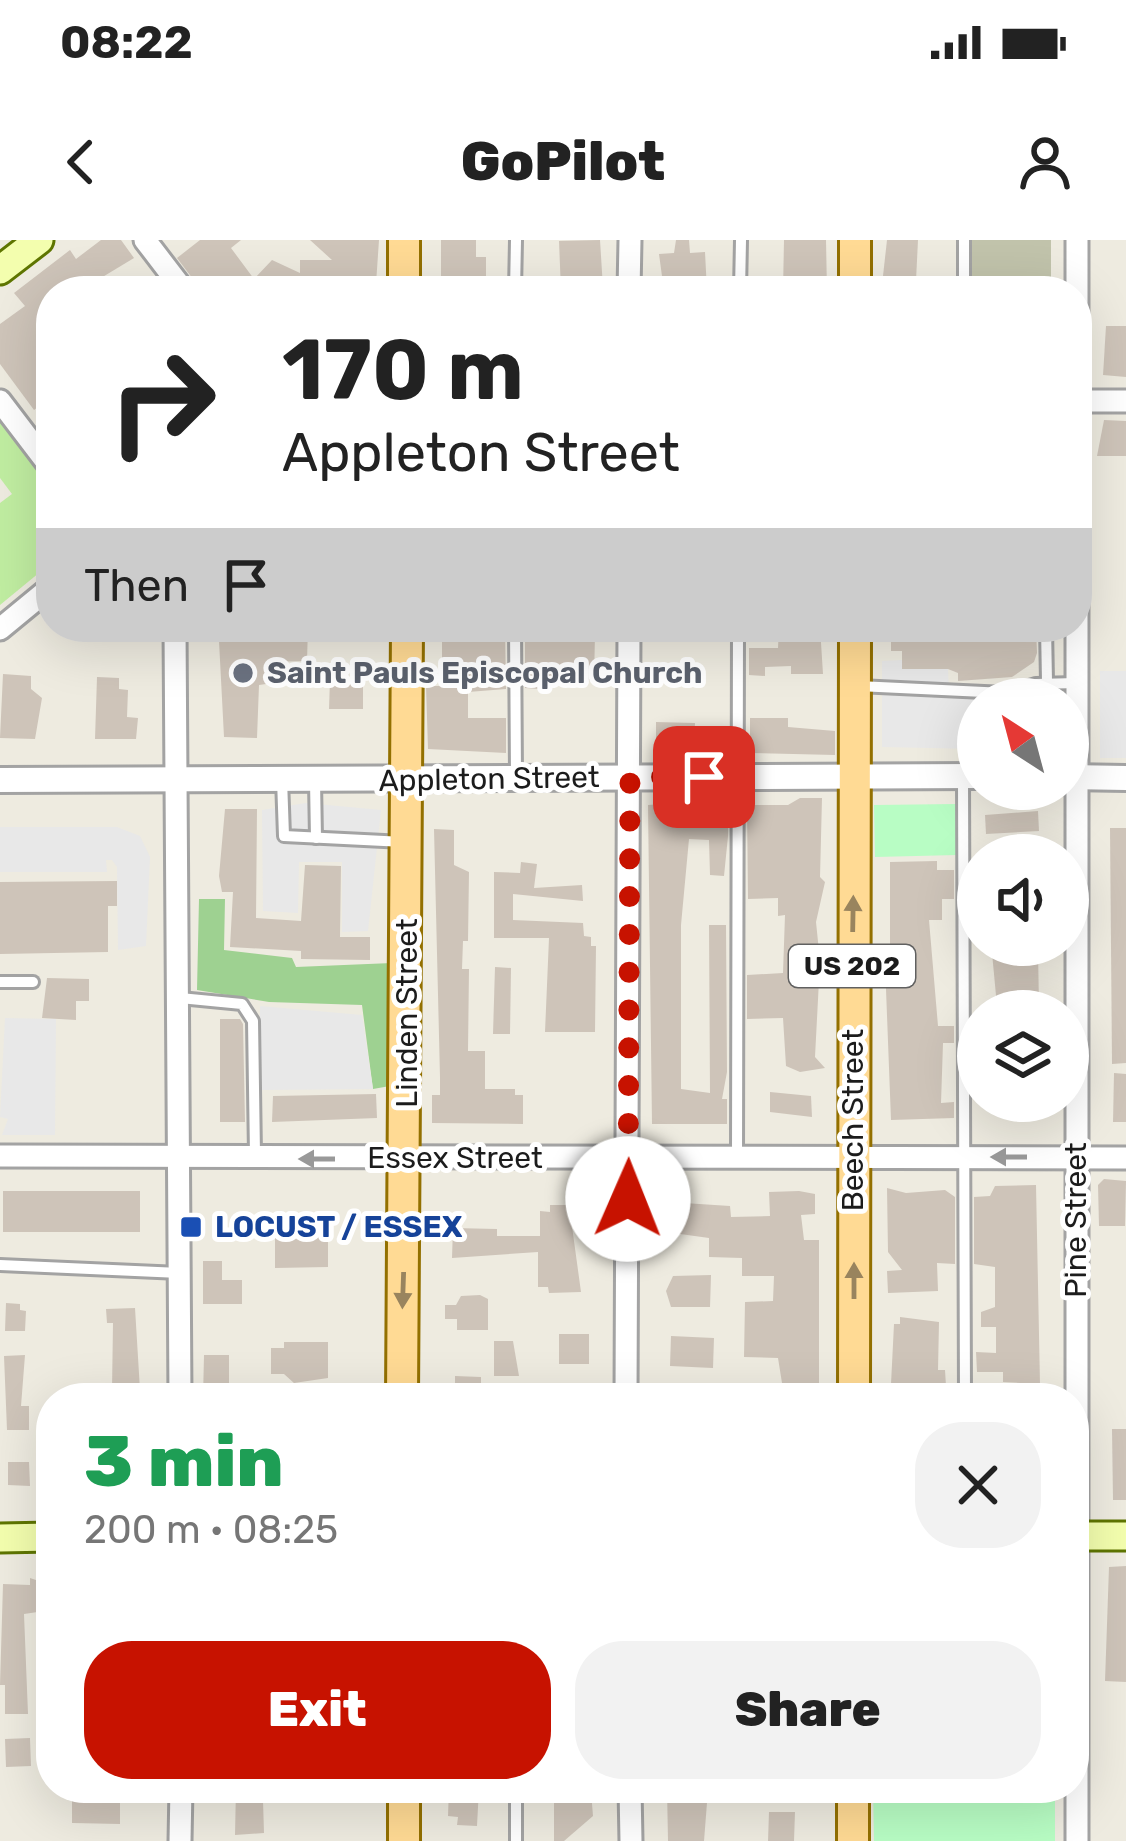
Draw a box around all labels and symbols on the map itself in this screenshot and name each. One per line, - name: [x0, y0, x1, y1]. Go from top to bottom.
- place label: Saint Pauls Episcopal Church: [267, 655, 703, 691]
- marker: Saint Pauls Episcopal Church: [230, 660, 256, 686]
- north arrow: [957, 678, 1089, 810]
- pin: [653, 726, 755, 828]
- street label: Appleton Street: [378, 759, 600, 799]
- one-way arrow: [844, 894, 863, 932]
- street label: Linden Street: [389, 918, 425, 1108]
- road number: US 202: [789, 945, 915, 987]
- street label: Beech Street: [835, 1028, 871, 1211]
- position arrow: [565, 1136, 691, 1262]
- street label: Essex Street: [367, 1140, 543, 1176]
- street label: Pine Street: [1058, 1142, 1094, 1298]
- one-way arrow: [989, 1147, 1027, 1167]
- one-way arrow: [297, 1149, 335, 1168]
- place label: LOCUST / ESSEX: [215, 1209, 463, 1245]
- marker: LOCUST / ESSEX: [178, 1214, 204, 1240]
- one-way arrow: [844, 1261, 864, 1299]
- one-way arrow: [394, 1272, 413, 1310]

